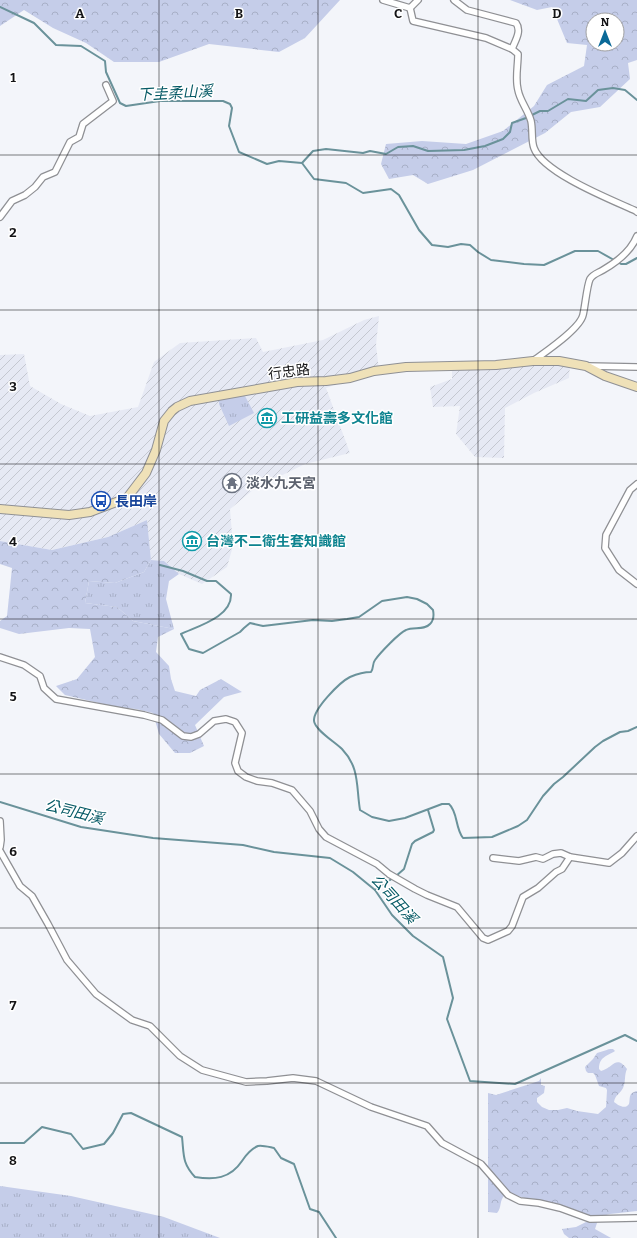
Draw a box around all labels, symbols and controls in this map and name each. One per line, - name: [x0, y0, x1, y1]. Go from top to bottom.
- text: A: [75, 6, 85, 21]
- text: B: [235, 6, 243, 21]
- text: C: [394, 6, 402, 21]
- text: D: [552, 6, 562, 21]
- north arrow: [585, 12, 625, 52]
- text: N: [601, 16, 610, 29]
- text: 1: [10, 70, 16, 85]
- water label: 下圭柔山溪: [137, 82, 215, 104]
- text: 2: [9, 225, 17, 240]
- street label: 行忠路: [267, 361, 311, 383]
- text: 3: [9, 379, 17, 394]
- museum icon: 工研益壽多文化館: [256, 407, 278, 429]
- place label: 工研益壽多文化館: [281, 410, 393, 427]
- temple icon: 淡水九天宮: [221, 472, 243, 494]
- place label: 淡水九天宮: [246, 475, 316, 492]
- bus stop icon: 長田岸: [90, 490, 112, 512]
- place label: 長田岸: [115, 493, 157, 510]
- museum icon: 台灣不二衛生套知識館: [181, 530, 203, 552]
- place label: 台灣不二衛生套知識館: [206, 533, 346, 550]
- text: 4: [9, 534, 17, 549]
- text: 5: [9, 689, 17, 704]
- water label: 公司田溪: [43, 796, 107, 828]
- text: 6: [9, 844, 17, 859]
- water label: 公司田溪: [367, 871, 422, 929]
- text: 7: [10, 998, 17, 1013]
- text: 8: [9, 1153, 17, 1168]

